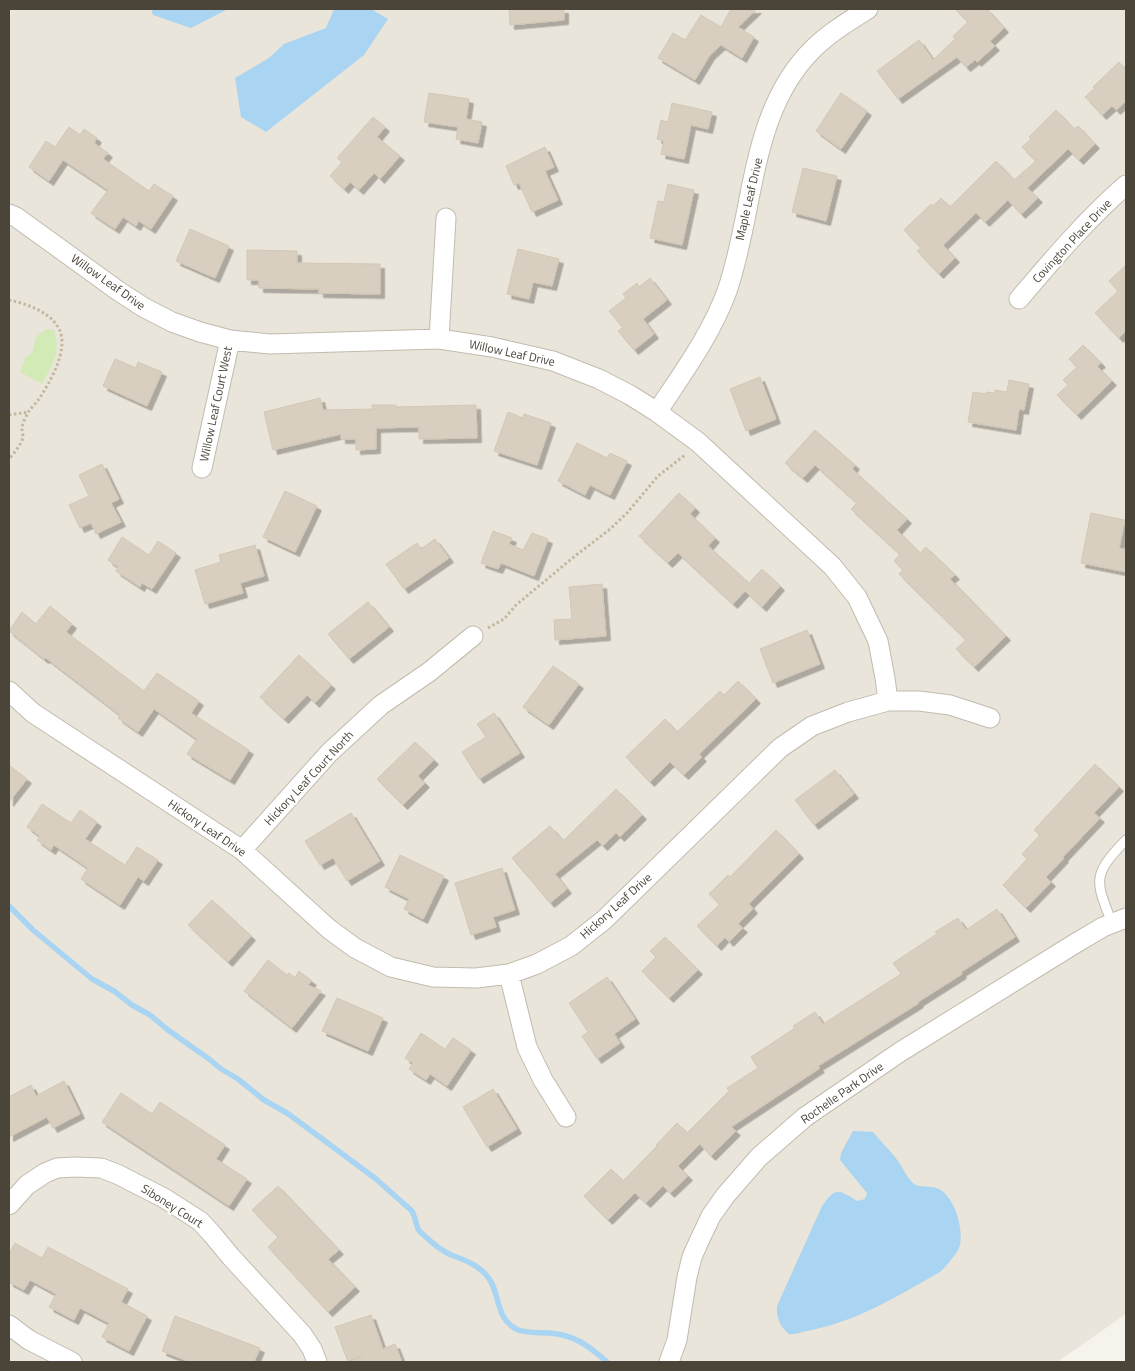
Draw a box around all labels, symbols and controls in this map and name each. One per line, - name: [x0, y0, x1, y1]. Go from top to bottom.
- street label: Maple Leaf Drive: [730, 156, 767, 242]
- street label: Covington Place Drive: [1027, 194, 1116, 287]
- street label: Willow Leaf Drive: [67, 249, 150, 314]
- street label: Willow Leaf Drive: [467, 334, 557, 371]
- street label: Willow Leaf Court West: [194, 344, 237, 463]
- street label: Hickory Leaf Court North: [259, 726, 358, 830]
- street label: Hickory Leaf Drive: [164, 794, 250, 861]
- street label: Hickory Leaf Drive: [575, 868, 656, 943]
- street label: Rochelle Park Drive: [796, 1057, 887, 1128]
- street label: Siboney Court: [138, 1179, 208, 1233]

